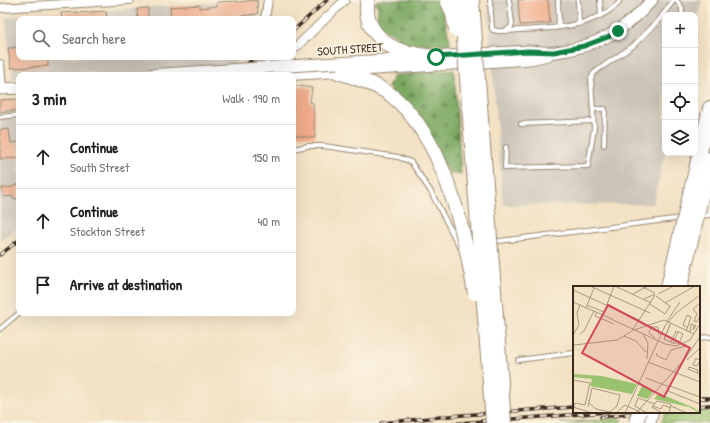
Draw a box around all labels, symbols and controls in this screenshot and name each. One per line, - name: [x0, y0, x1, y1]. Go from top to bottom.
- map controls: [662, 12, 698, 156]
- button: +: [662, 12, 698, 48]
- search box: [16, 16, 296, 60]
- route end: [609, 22, 627, 40]
- icon: search: [30, 27, 52, 49]
- text: Search here: [62, 28, 126, 49]
- street label: SOUTH STREET: [317, 38, 384, 60]
- route start: [427, 48, 445, 66]
- button: −: [662, 48, 698, 84]
- button: locate: [662, 84, 698, 120]
- text: 3 min: [32, 87, 67, 110]
- text: Walk · 190 m: [222, 89, 280, 107]
- button: layers: [662, 120, 698, 156]
- text: Continue: [70, 137, 118, 158]
- icon: ahead: [32, 146, 54, 168]
- text: 150 m: [252, 148, 280, 166]
- text: South Street: [70, 158, 130, 176]
- text: Continue: [70, 201, 118, 222]
- icon: ahead: [32, 210, 54, 232]
- text: 40 m: [257, 212, 280, 230]
- text: Stockton Street: [70, 222, 145, 240]
- icon: arrive: [32, 274, 54, 296]
- text: Arrive at destination: [70, 274, 182, 295]
- inset map: [573, 286, 700, 413]

